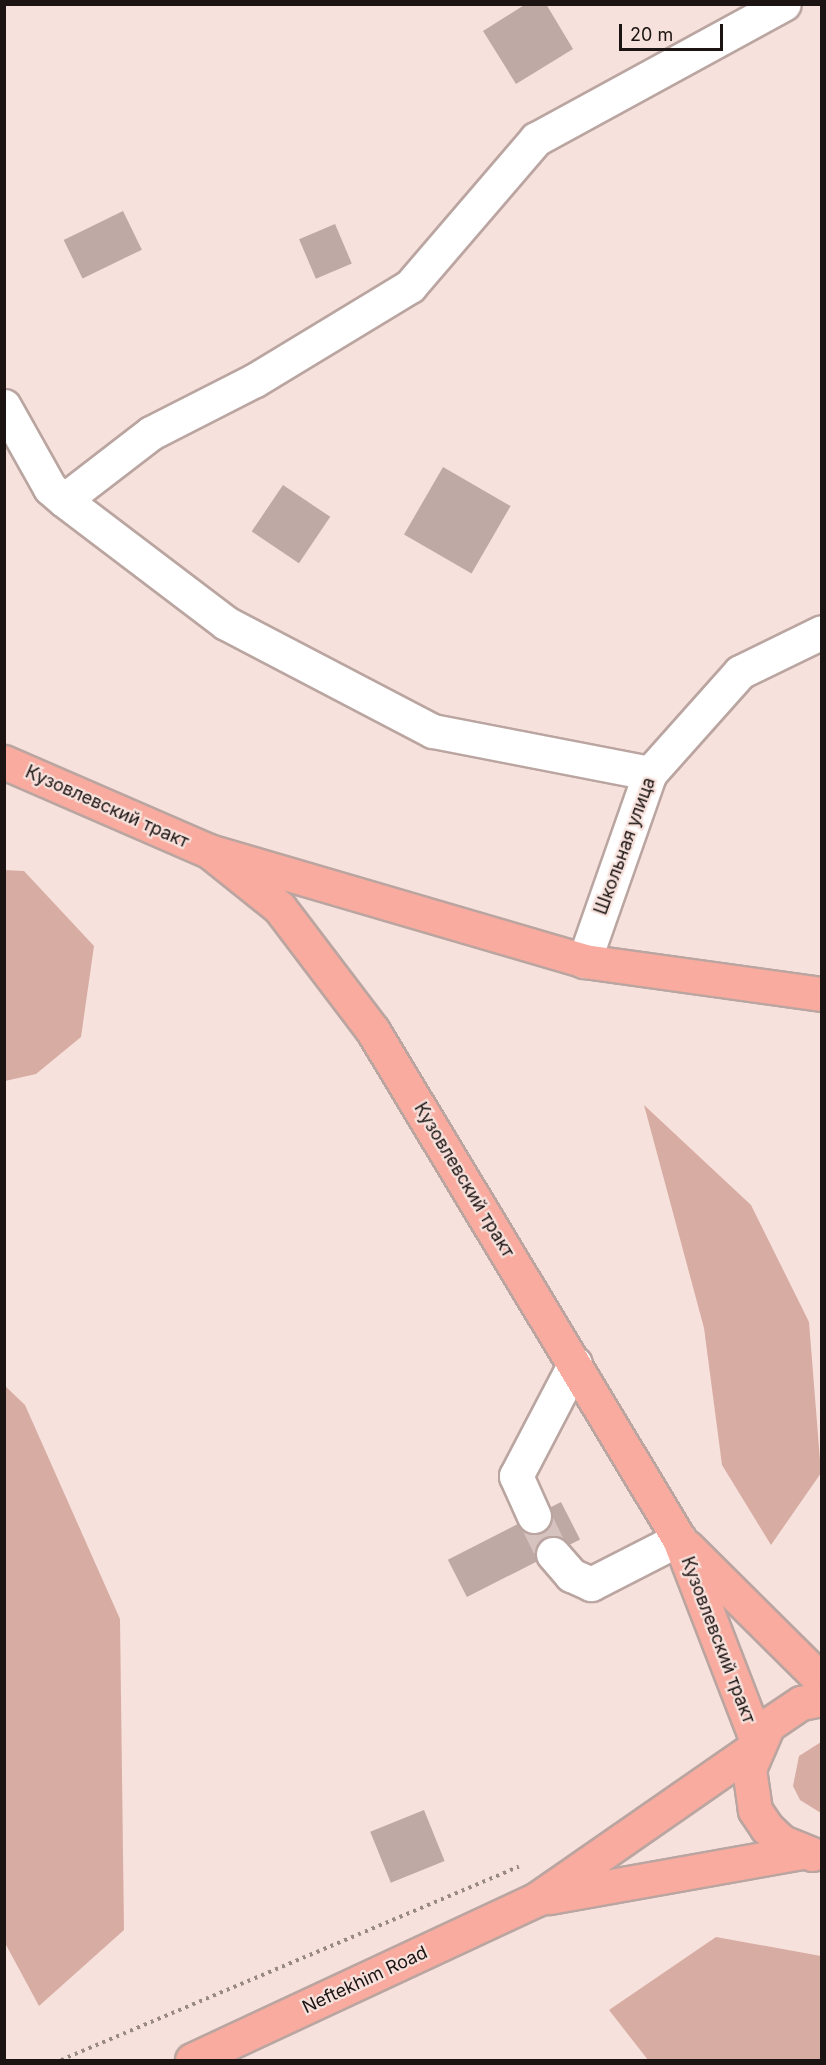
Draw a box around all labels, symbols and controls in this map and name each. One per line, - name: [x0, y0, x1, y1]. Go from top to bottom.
- scale bar: [622, 12, 726, 50]
- text: 20 m: [630, 24, 673, 45]
- street label: Кузовлевский тракт: [22, 761, 192, 853]
- street label: Школьная улица: [590, 774, 660, 918]
- street label: Кузовлевский тракт: [409, 1099, 519, 1261]
- street label: Кузовлевский тракт: [676, 1554, 760, 1726]
- street label: Neftekhim Road: [299, 1942, 431, 2018]

